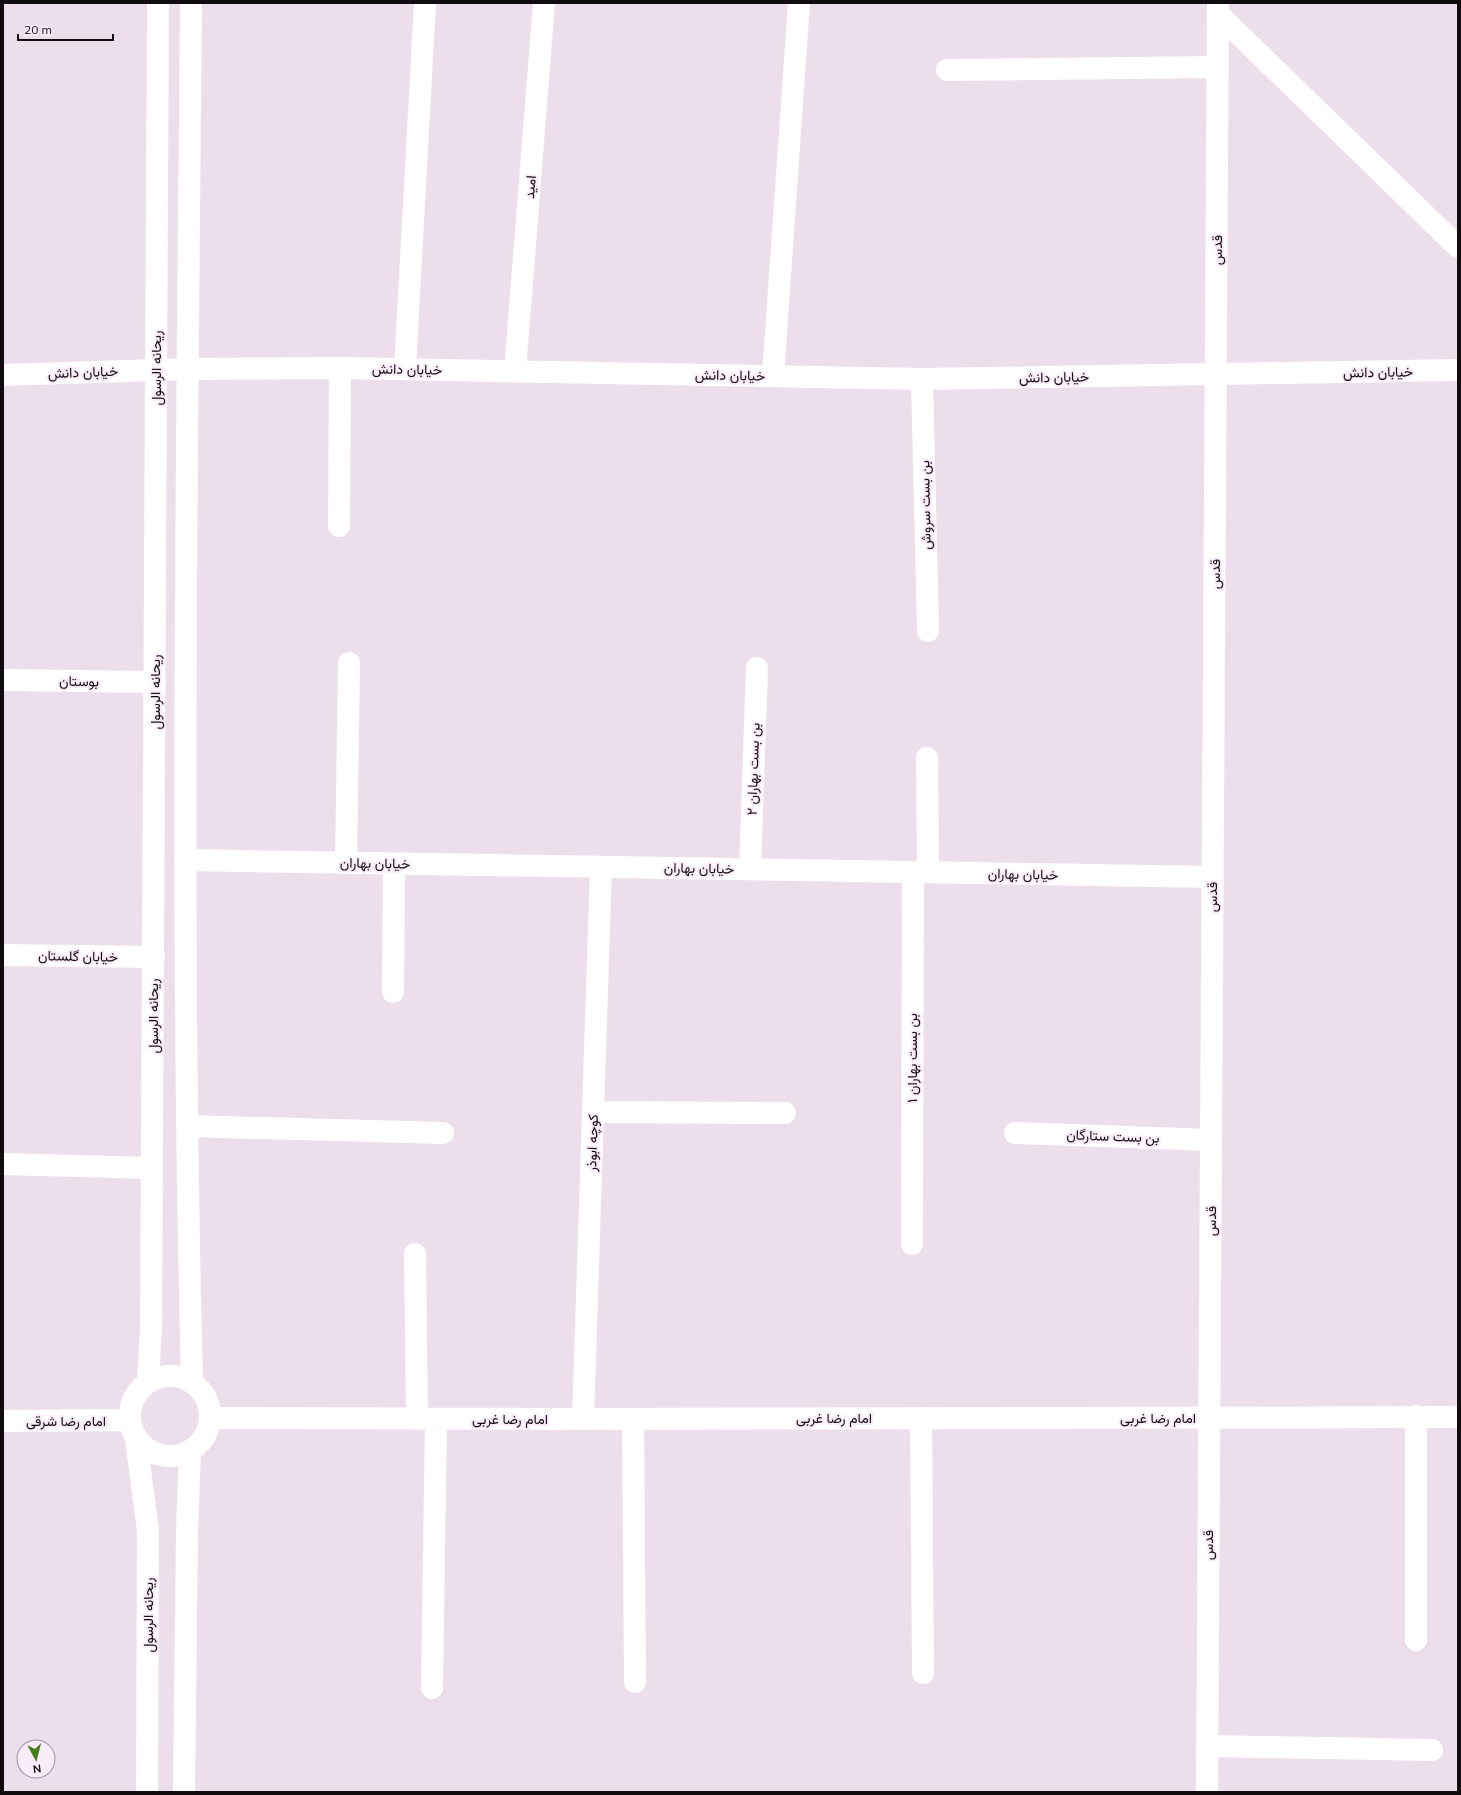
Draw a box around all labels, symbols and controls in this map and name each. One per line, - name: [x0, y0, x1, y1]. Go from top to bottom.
- scale bar: [18, 16, 113, 42]
- text: 20 m: [24, 22, 52, 37]
- street label: امید: [520, 175, 540, 199]
- street label: قدس: [1208, 235, 1226, 265]
- street label: ریحانه الرسول: [147, 330, 166, 406]
- street label: خیابان دانش: [372, 359, 442, 379]
- street label: خیابان دانش: [48, 362, 118, 382]
- street label: خیابان دانش: [1343, 362, 1413, 382]
- street label: خیابان دانش: [695, 365, 765, 385]
- street label: خیابان دانش: [1019, 367, 1089, 387]
- street label: بن بست سروش: [915, 460, 935, 550]
- street label: قدس: [1206, 559, 1224, 589]
- street label: ریحانه الرسول: [146, 654, 165, 730]
- street label: بوستان: [59, 672, 99, 690]
- street label: بن بست بهاران ۲: [742, 722, 764, 816]
- street label: خیابان بهاران: [340, 853, 410, 873]
- street label: خیابان بهاران: [664, 858, 734, 878]
- street label: خیابان بهاران: [988, 864, 1058, 884]
- street label: قدس: [1203, 882, 1221, 912]
- street label: خیابان گلستان: [38, 946, 118, 966]
- street label: ریحانه الرسول: [144, 978, 163, 1054]
- street label: بن بست بهاران ۱: [903, 1013, 921, 1103]
- street label: کوچه ابوذر: [582, 1114, 603, 1173]
- street label: بن بست ستارگان: [1066, 1125, 1160, 1147]
- street label: قدس: [1202, 1206, 1220, 1236]
- street label: امام رضا غربی: [796, 1409, 872, 1427]
- street label: امام رضا غربی: [1120, 1409, 1196, 1427]
- street label: امام رضا غربی: [472, 1410, 548, 1428]
- street label: امام رضا شرقی: [26, 1412, 106, 1430]
- street label: قدس: [1199, 1530, 1217, 1560]
- street label: ریحانه الرسول: [139, 1577, 158, 1653]
- north arrow: [16, 1739, 56, 1779]
- text: N: [32, 1761, 42, 1776]

